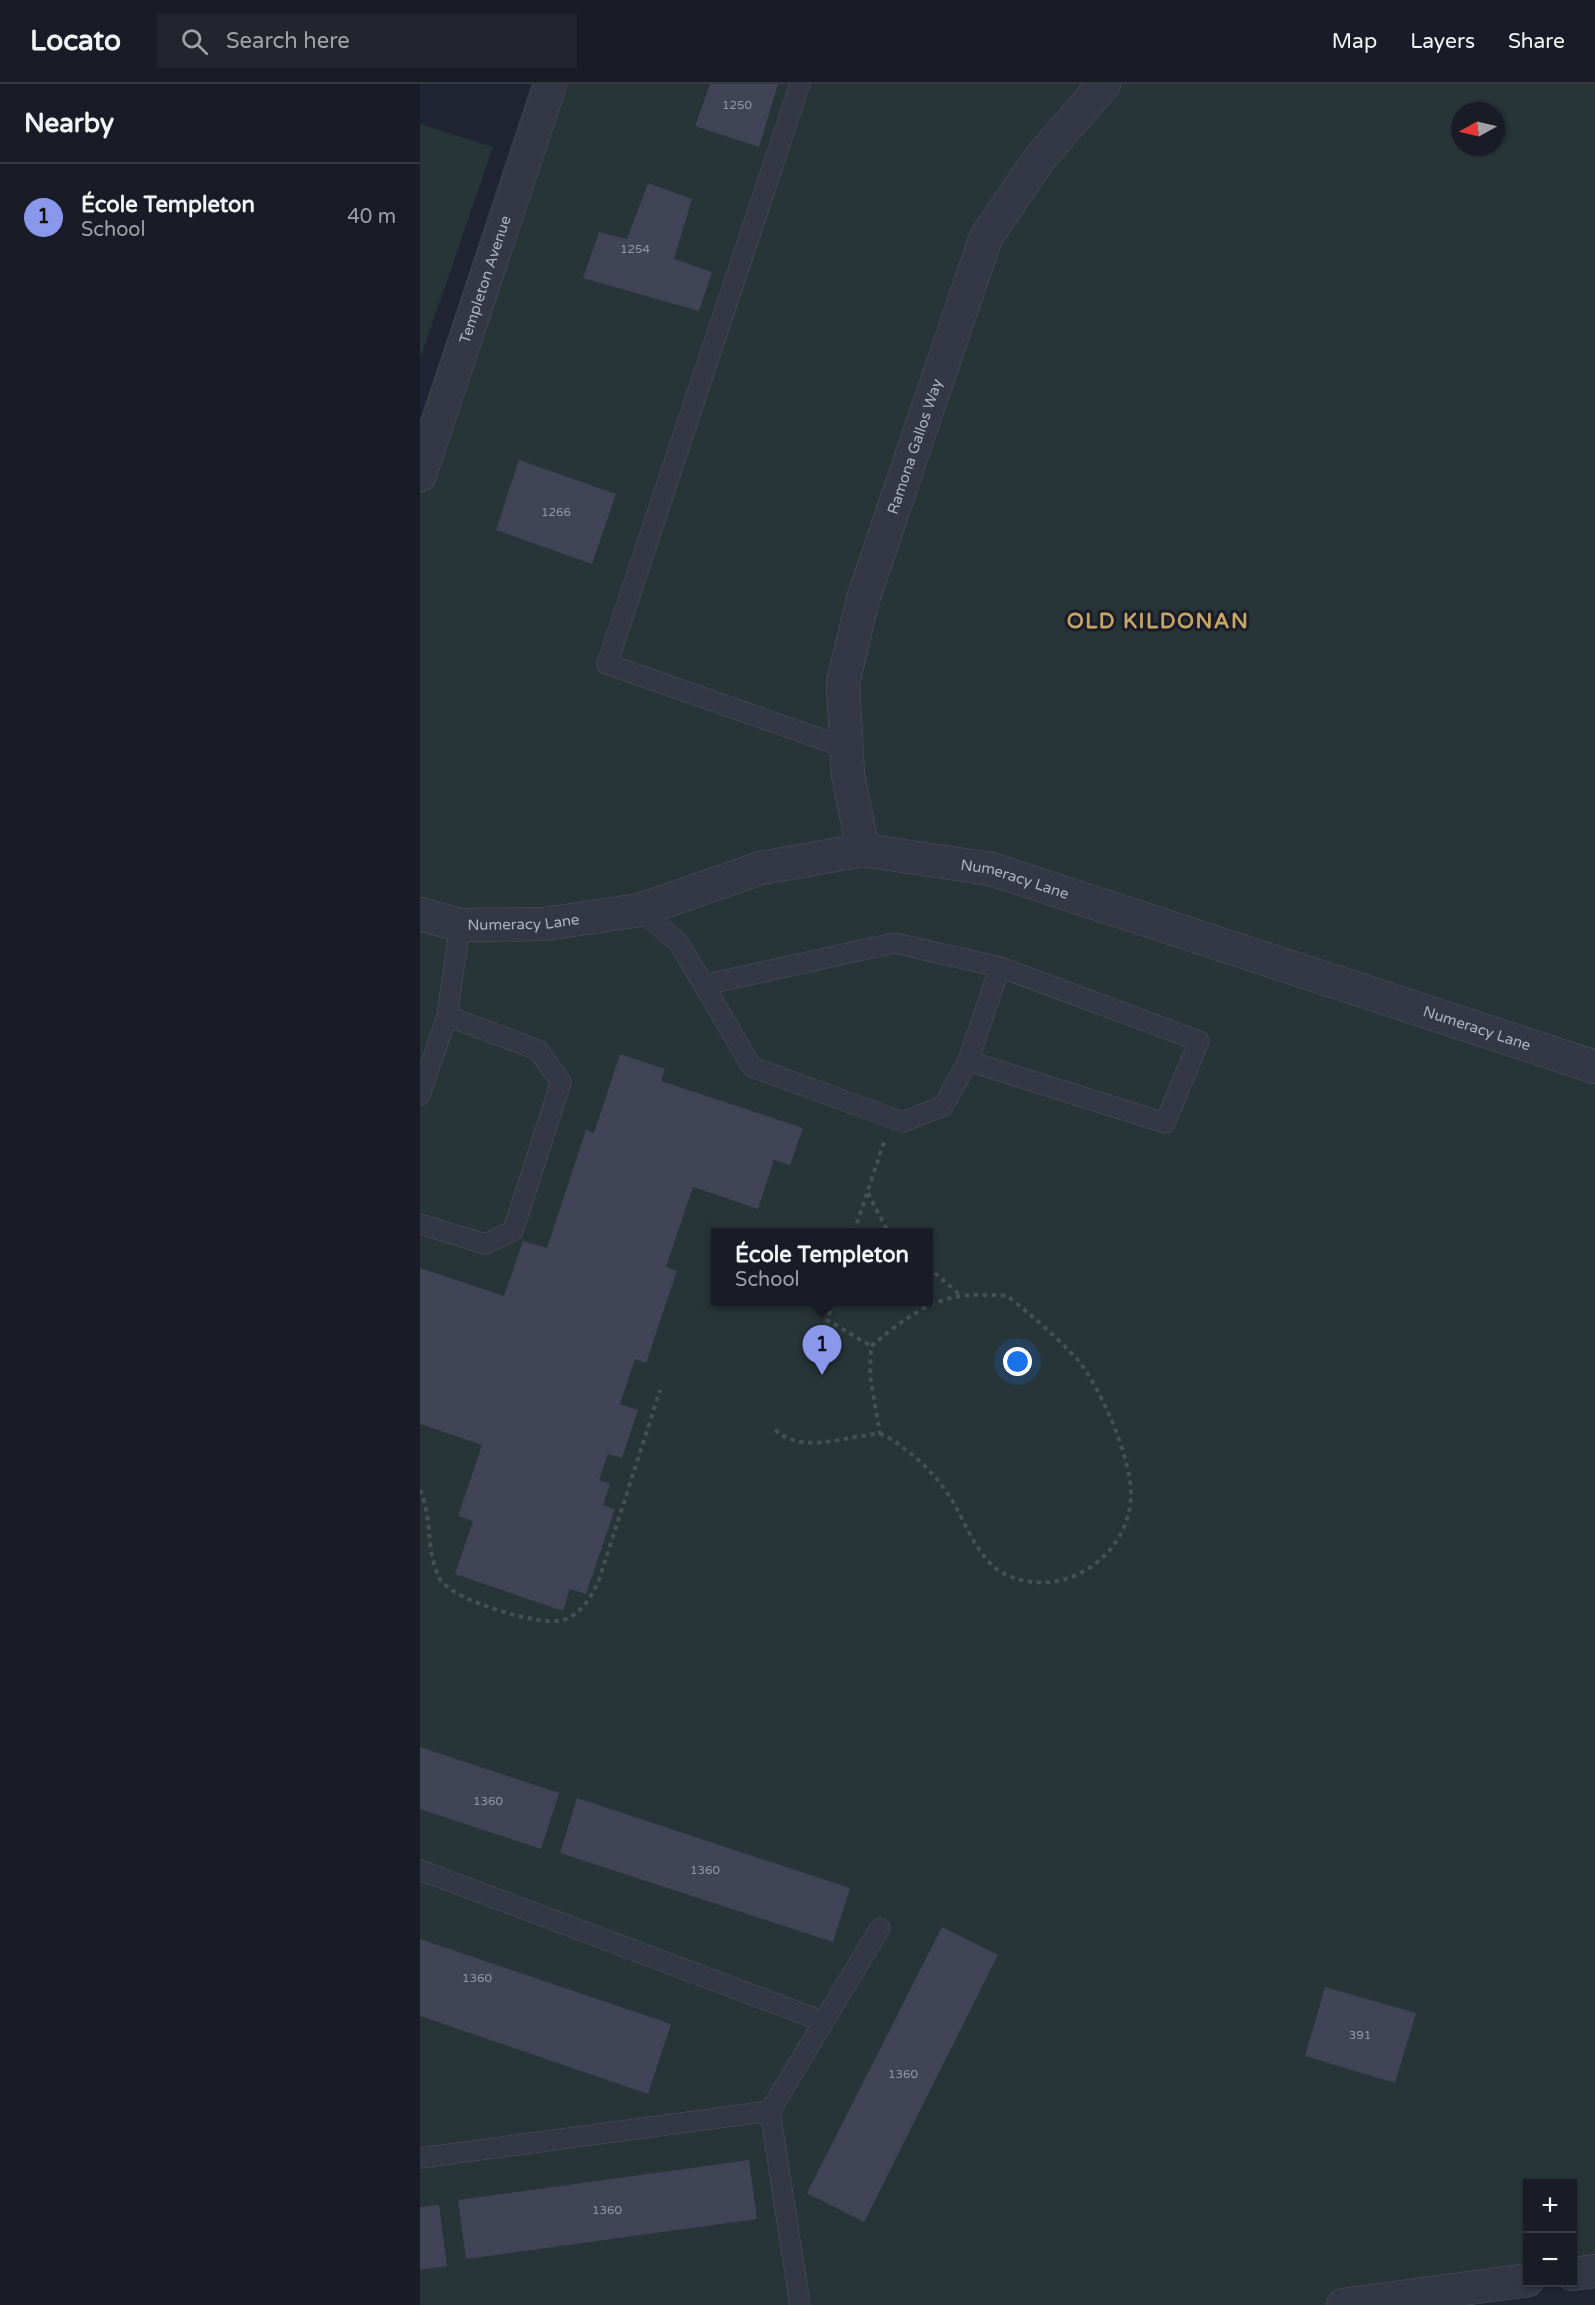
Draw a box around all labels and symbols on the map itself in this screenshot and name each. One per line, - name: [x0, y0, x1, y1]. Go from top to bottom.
- house number: 1250: [722, 98, 753, 112]
- north arrow: [1451, 102, 1505, 156]
- street label: Templeton Avenue: [455, 213, 515, 346]
- house number: 1254: [620, 242, 651, 256]
- street label: Ramona Gallos Way: [883, 376, 946, 517]
- house number: 1266: [541, 505, 571, 519]
- district label: OLD KILDONAN: [1067, 609, 1249, 634]
- street label: Numeracy Lane: [959, 856, 1071, 903]
- street label: Numeracy Lane: [467, 910, 581, 934]
- street label: Numeracy Lane: [1421, 1002, 1533, 1054]
- pin: 1: [802, 1326, 842, 1375]
- your location: [1003, 1347, 1032, 1376]
- house number: 1360: [473, 1794, 504, 1808]
- house number: 1360: [690, 1863, 721, 1877]
- house number: 1360: [462, 1971, 493, 1985]
- house number: 391: [1349, 2028, 1371, 2042]
- house number: 1360: [888, 2067, 919, 2081]
- house number: 1360: [592, 2203, 623, 2217]

